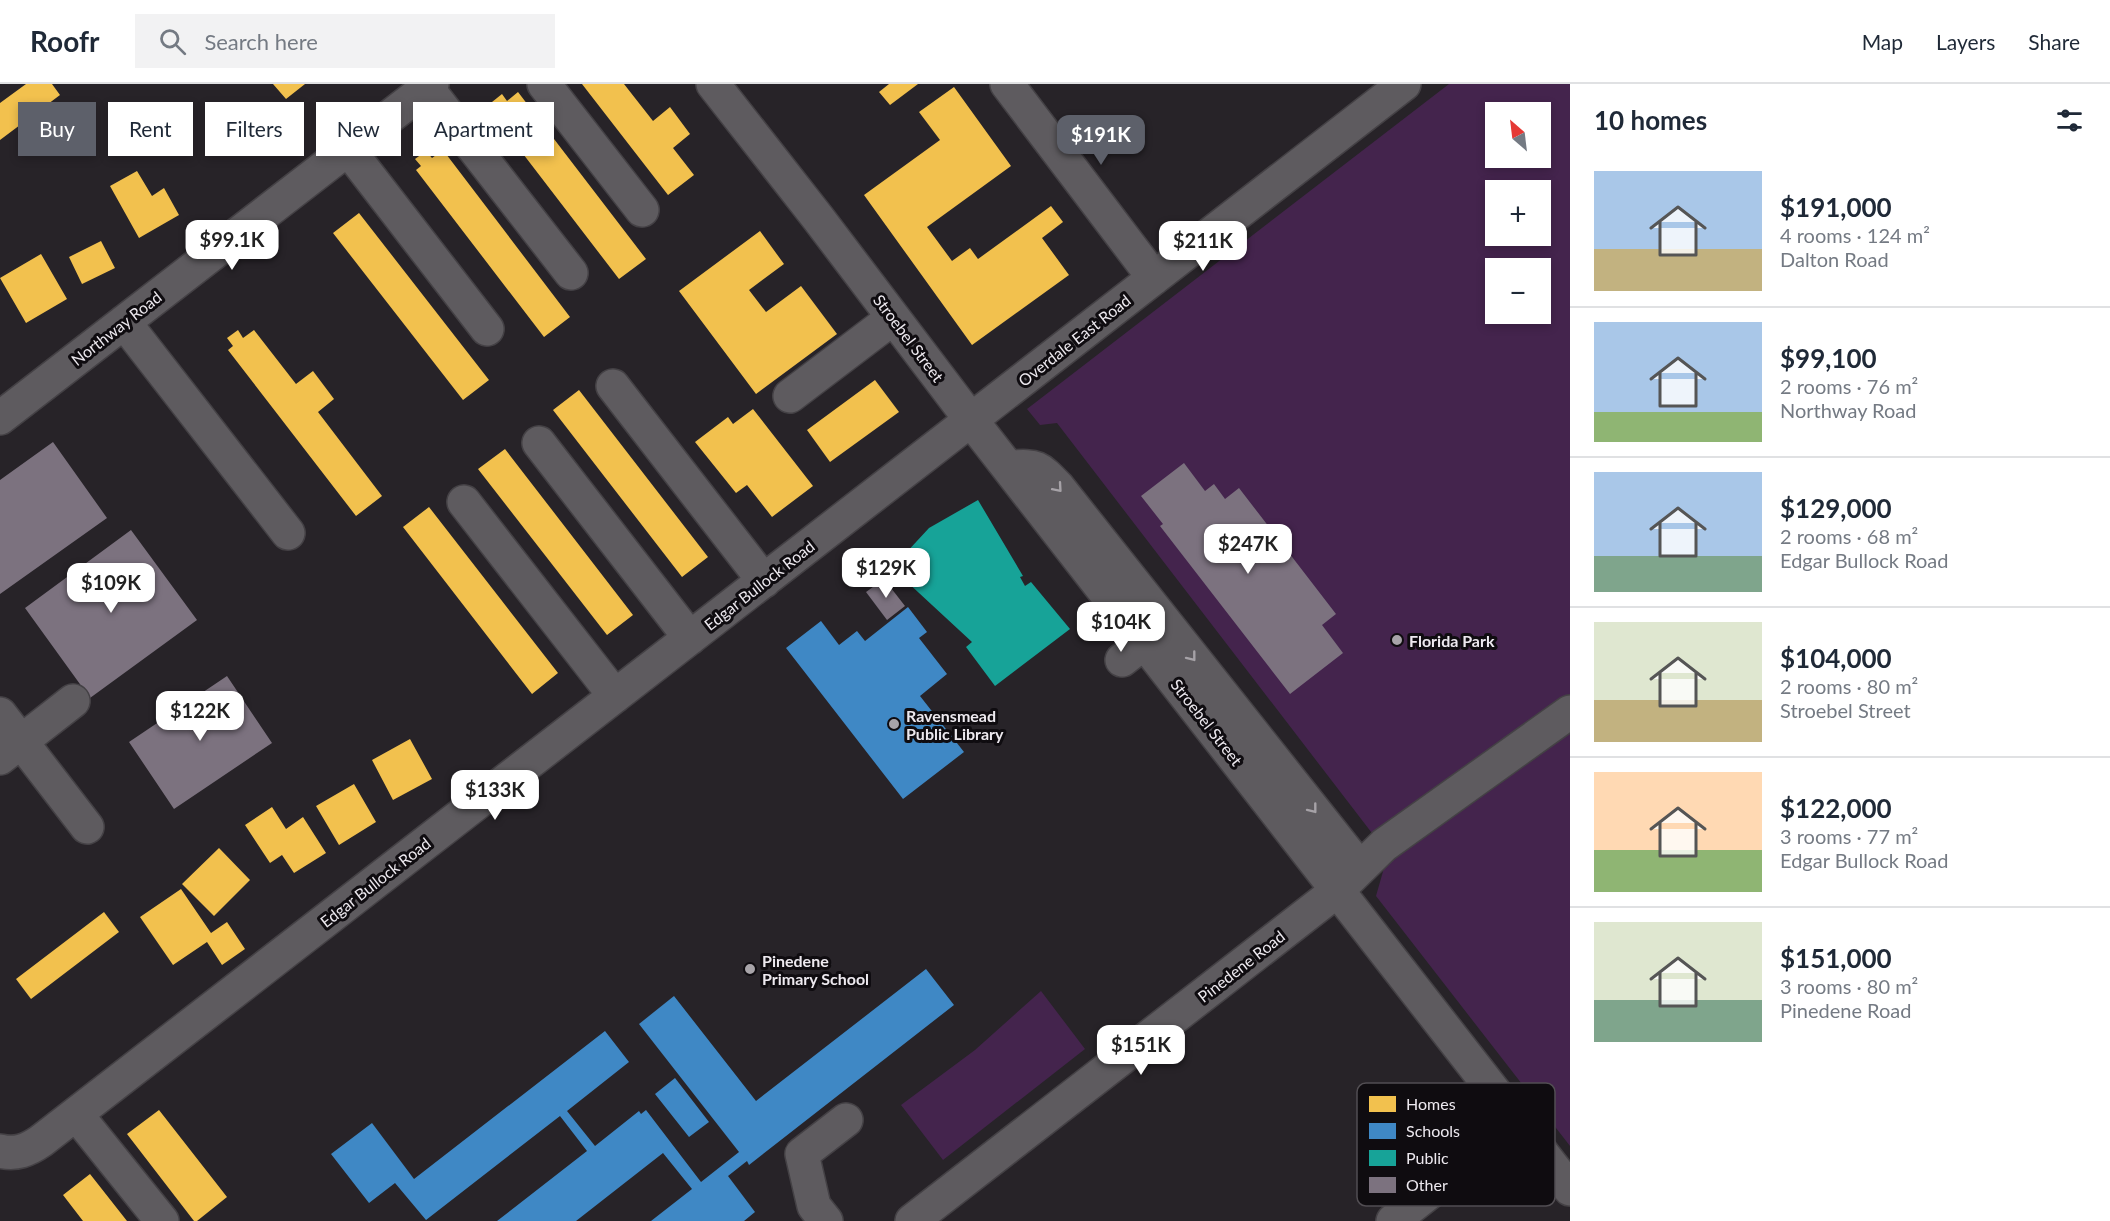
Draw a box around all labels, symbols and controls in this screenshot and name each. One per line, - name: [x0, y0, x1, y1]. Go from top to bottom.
- search box: [135, 14, 555, 68]
- text: Roofr: [30, 24, 99, 58]
- icon: search: [156, 25, 189, 58]
- text: Search here: [204, 28, 318, 55]
- text: Map: [1862, 29, 1903, 54]
- text: Layers: [1936, 29, 1995, 54]
- text: Share: [2028, 29, 2080, 54]
- chip: Buy: [18, 102, 96, 156]
- chip: Rent: [108, 102, 193, 156]
- chip: Filters: [205, 102, 304, 156]
- chip: New: [316, 102, 401, 156]
- chip: Apartment: [413, 102, 554, 156]
- north arrow: [1485, 102, 1551, 168]
- map controls: [1485, 102, 1551, 324]
- text: 10 homes: [1594, 104, 1707, 136]
- icon: filters: [2053, 104, 2086, 137]
- pin: $191K: [1059, 115, 1143, 166]
- text: $191K: [1071, 122, 1131, 146]
- button: +: [1485, 180, 1551, 246]
- text: $191,000: [1780, 191, 1892, 223]
- icon: home: [1642, 195, 1714, 267]
- pin: $99.1K: [183, 220, 281, 271]
- pin: $211K: [1161, 221, 1245, 272]
- text: 4 rooms · 124 m²: [1780, 223, 1930, 247]
- text: $99.1K: [200, 227, 264, 251]
- text: $211K: [1173, 228, 1233, 252]
- text: Dalton Road: [1780, 247, 1889, 271]
- button: −: [1485, 258, 1551, 324]
- street label: Northway Road: [67, 287, 165, 369]
- street label: Overdale East Road: [1014, 290, 1134, 390]
- street label: Stroebel Street: [870, 291, 948, 386]
- text: $99,100: [1780, 342, 1877, 374]
- icon: home: [1642, 346, 1714, 418]
- text: 2 rooms · 76 m²: [1780, 374, 1918, 398]
- text: Northway Road: [1780, 398, 1916, 422]
- one-way arrow: [1051, 481, 1062, 491]
- text: $129,000: [1780, 492, 1892, 524]
- icon: home: [1642, 496, 1714, 568]
- pin: $247K: [1206, 524, 1290, 575]
- text: 2 rooms · 68 m²: [1780, 524, 1918, 548]
- text: $247K: [1218, 531, 1278, 555]
- street label: Edgar Bullock Road: [700, 536, 818, 634]
- pin: $129K: [844, 548, 928, 599]
- text: Edgar Bullock Road: [1780, 548, 1949, 572]
- text: $129K: [856, 555, 916, 579]
- pin: $109K: [69, 563, 153, 614]
- text: $109K: [81, 570, 141, 594]
- pin: $104K: [1079, 602, 1163, 653]
- text: $104K: [1091, 609, 1151, 633]
- place label: Florida Park: [1409, 631, 1495, 650]
- marker: Florida Park: [1390, 633, 1404, 647]
- text: $104,000: [1780, 642, 1892, 674]
- icon: home: [1642, 646, 1714, 718]
- one-way arrow: [1185, 650, 1196, 661]
- text: 2 rooms · 80 m²: [1780, 674, 1918, 698]
- street label: Stroebel Street: [1167, 675, 1247, 769]
- pin: $122K: [158, 691, 242, 742]
- text: $122K: [170, 698, 230, 722]
- text: Stroebel Street: [1780, 698, 1911, 722]
- place label: Ravensmead Public Library: [906, 706, 1004, 743]
- marker: Ravensmead Public Library: [887, 717, 901, 731]
- pin: $133K: [453, 770, 537, 821]
- text: $133K: [465, 777, 525, 801]
- text: $122,000: [1780, 792, 1892, 824]
- icon: home: [1642, 796, 1714, 868]
- one-way arrow: [1306, 803, 1317, 814]
- text: 3 rooms · 77 m²: [1780, 824, 1918, 848]
- street label: Edgar Bullock Road: [316, 833, 434, 931]
- text: Edgar Bullock Road: [1780, 848, 1949, 872]
- street label: Pinedene Road: [1194, 926, 1288, 1006]
- text: $151,000: [1780, 942, 1892, 974]
- icon: home: [1642, 946, 1714, 1018]
- place label: Pinedene Primary School: [762, 951, 869, 988]
- marker: Pinedene Primary School: [743, 962, 757, 976]
- text: 3 rooms · 80 m²: [1780, 974, 1918, 998]
- text: Pinedene Road: [1780, 998, 1911, 1022]
- pin: $151K: [1099, 1025, 1183, 1076]
- text: $151K: [1111, 1032, 1171, 1056]
- legend: [1357, 1083, 1555, 1206]
- text: Homes: [1406, 1094, 1456, 1113]
- text: Schools: [1406, 1121, 1460, 1140]
- text: Public: [1406, 1148, 1449, 1167]
- text: Other: [1406, 1175, 1448, 1194]

